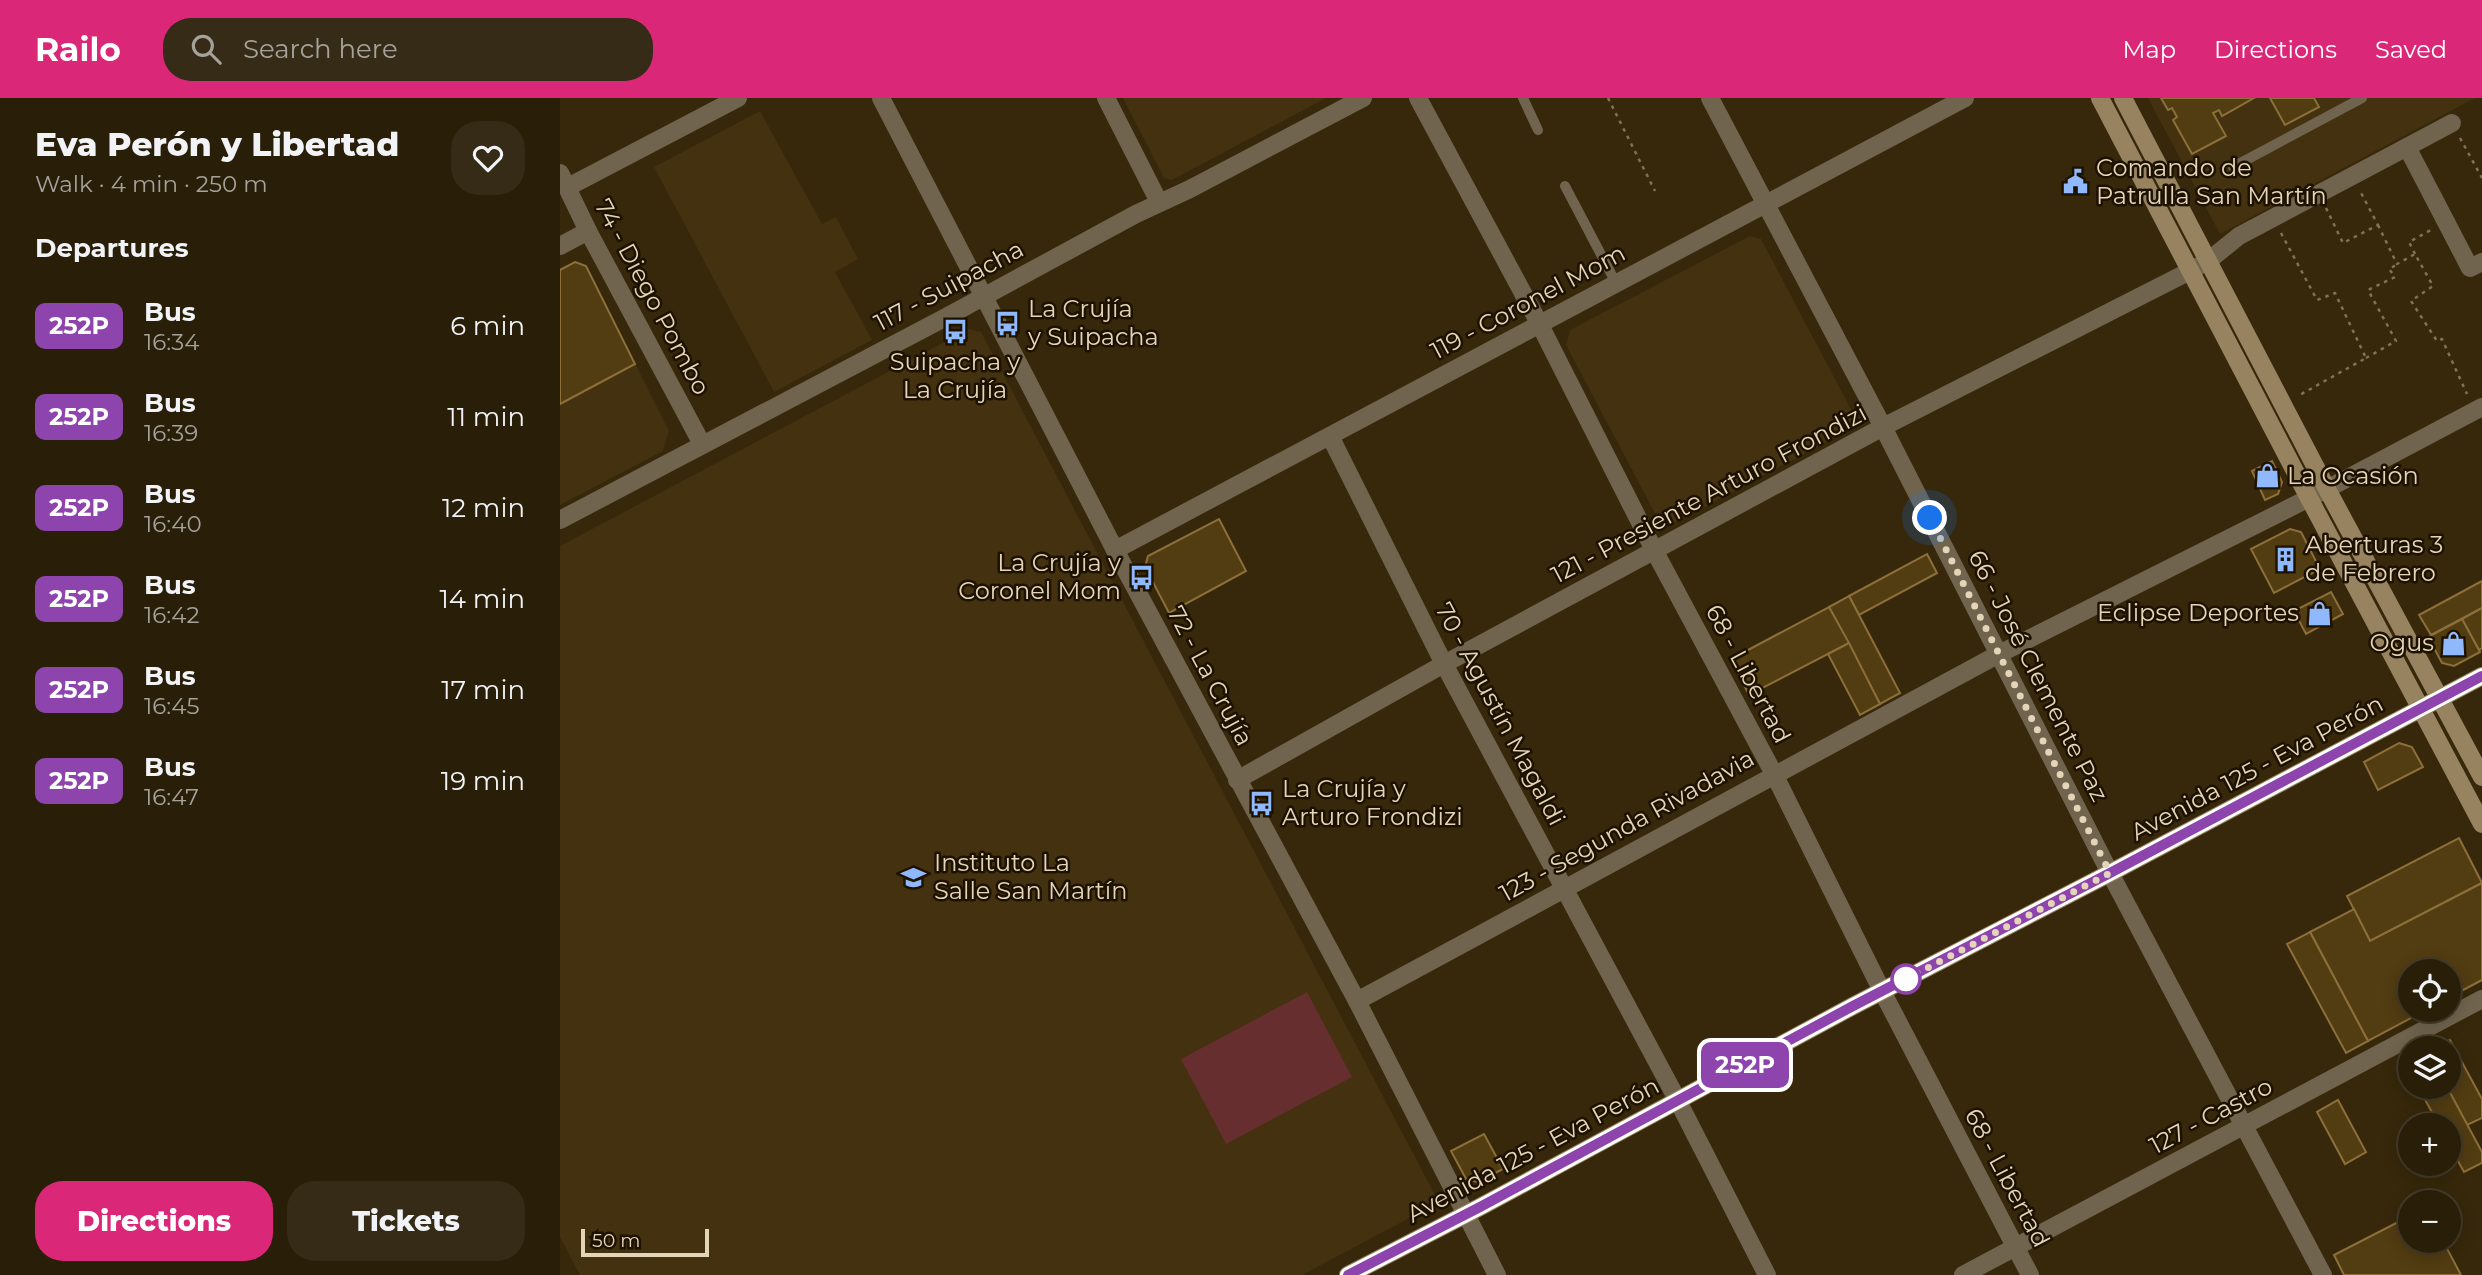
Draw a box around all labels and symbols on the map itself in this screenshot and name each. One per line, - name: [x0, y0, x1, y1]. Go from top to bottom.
- place label: Comando de Patrulla San Martín: [2096, 153, 2327, 210]
- public building icon: Comando de Patrulla San Martín: [2062, 168, 2090, 196]
- street label: 74 - Diego Pombo: [589, 194, 716, 400]
- street label: 117 - Suipacha: [869, 234, 1028, 337]
- street label: 119 - Coronel Mom: [1425, 238, 1630, 365]
- place label: La Crujía y Suipacha: [1027, 294, 1159, 351]
- bus stop icon: La Crujía y Suipacha: [994, 309, 1022, 337]
- bus stop icon: Suipacha y La Crujía: [941, 317, 969, 345]
- place label: Suipacha y La Crujía: [890, 347, 1020, 404]
- street label: 121 - Presiente Arturo Frondizi: [1546, 398, 1871, 589]
- place label: La Ocasión: [2287, 461, 2419, 490]
- shop icon: La Ocasión: [2253, 462, 2281, 490]
- your location: [1912, 500, 1947, 535]
- place label: Aberturas 3 de Febrero: [2305, 530, 2443, 587]
- street label: 66 - José Clemente Paz: [1962, 545, 2114, 806]
- building icon: Aberturas 3 de Febrero: [2271, 545, 2299, 573]
- place label: La Crujía y Coronel Mom: [958, 548, 1121, 605]
- bus stop icon: La Crujía y Coronel Mom: [1127, 563, 1155, 591]
- street label: 70 - Agustín Magaldi: [1429, 597, 1572, 830]
- place label: Eclipse Deportes: [2097, 598, 2299, 627]
- shop icon: Eclipse Deportes: [2305, 599, 2333, 627]
- street label: 68 - Libertad: [1700, 600, 1797, 748]
- street label: 72 - La Crujía: [1161, 601, 1259, 751]
- place label: Ogus: [2370, 628, 2434, 657]
- shop icon: Ogus: [2440, 629, 2468, 657]
- street label: Avenida 125 - Eva Perón: [2126, 689, 2388, 846]
- street label: 123 - Segunda Rivadavia: [1494, 743, 1759, 908]
- place label: La Crujía y Arturo Frondizi: [1282, 774, 1463, 831]
- bus stop icon: La Crujía y Arturo Frondizi: [1248, 789, 1276, 817]
- place label: Instituto La Salle San Martín: [934, 848, 1128, 905]
- school or university icon: Instituto La Salle San Martín: [900, 863, 928, 891]
- unlabelled marker: [1891, 964, 1921, 994]
- line badge: 252P: [1696, 1042, 1794, 1088]
- street label: Avenida 125 - Eva Perón: [1402, 1071, 1664, 1228]
- street label: 127 - Castro: [2144, 1071, 2277, 1160]
- street label: 68 - Libertad: [1959, 1104, 2056, 1252]
- scale bar: [581, 1226, 709, 1258]

